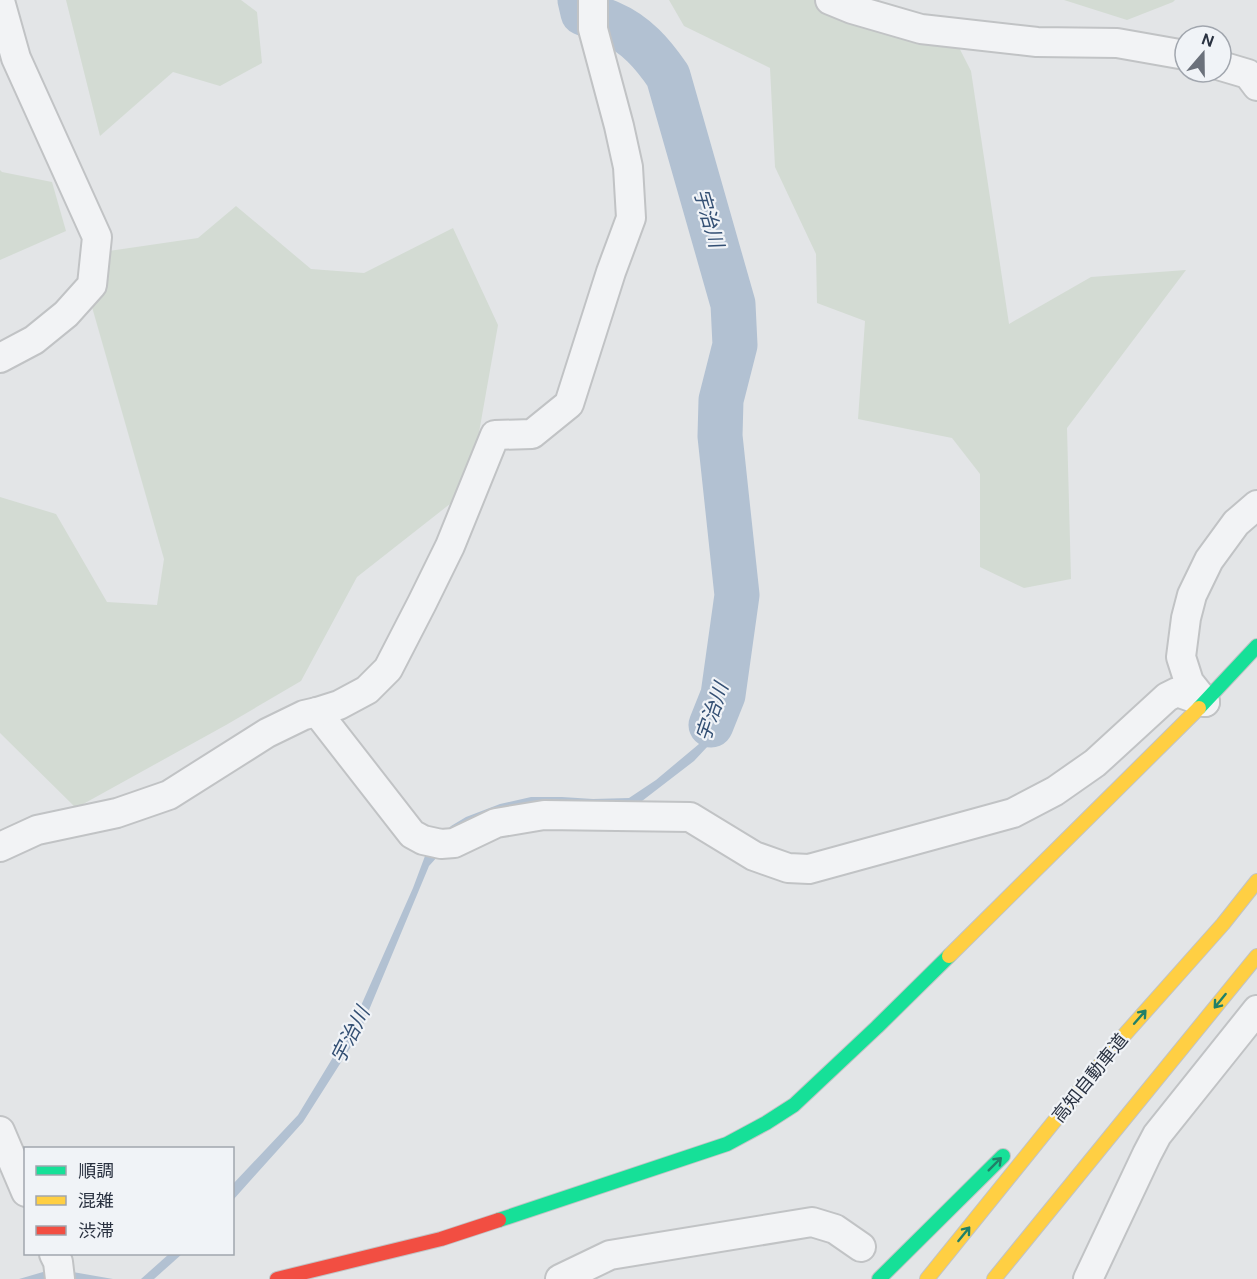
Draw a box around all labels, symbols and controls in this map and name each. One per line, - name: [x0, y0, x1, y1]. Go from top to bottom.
- north arrow: [1173, 24, 1233, 84]
- text: N: [1199, 29, 1217, 52]
- water label: 宇治川: [688, 186, 730, 252]
- water label: 宇治川: [690, 678, 735, 745]
- one-way arrow: [1214, 993, 1227, 1009]
- water label: 宇治川: [325, 1001, 376, 1068]
- one-way arrow: [1133, 1010, 1147, 1025]
- street label: 高知自動車道: [1047, 1028, 1133, 1128]
- legend: [24, 1147, 234, 1255]
- one-way arrow: [987, 1157, 1002, 1172]
- text: 順調: [78, 1159, 114, 1183]
- text: 混雑: [78, 1189, 114, 1213]
- text: 渋滞: [78, 1219, 114, 1243]
- one-way arrow: [957, 1226, 970, 1242]

